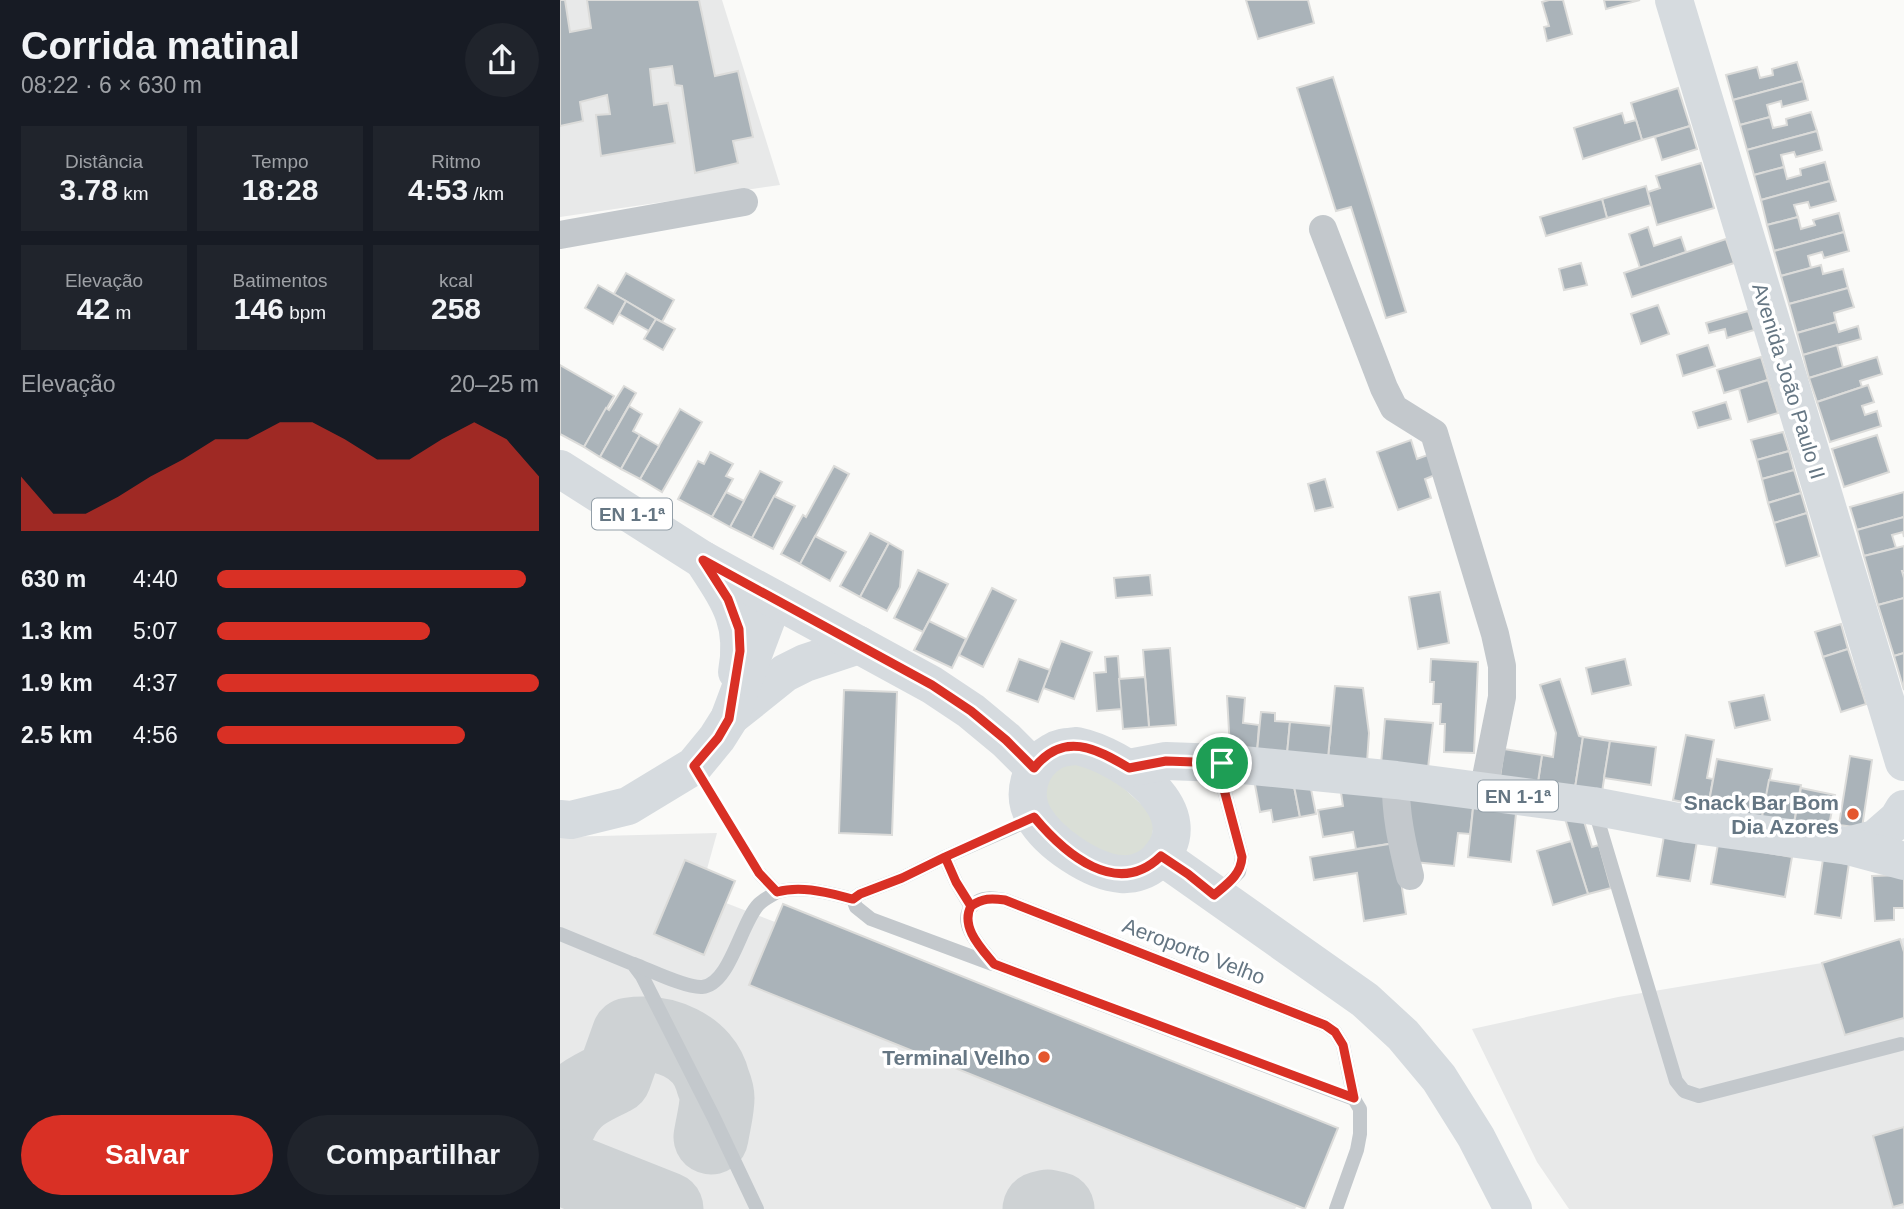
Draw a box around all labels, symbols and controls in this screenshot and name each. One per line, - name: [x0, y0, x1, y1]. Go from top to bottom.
- button: share: [465, 23, 539, 97]
- text: Corrida matinal: [21, 25, 300, 67]
- text: 08:22 · 6 × 630 m: [21, 72, 202, 98]
- text: Distância: [65, 151, 143, 172]
- text: Tempo: [251, 151, 309, 172]
- text: Ritmo: [431, 151, 481, 172]
- text: 3.78: [60, 173, 118, 206]
- text: 18:28: [242, 173, 318, 206]
- text: 4:53: [408, 173, 468, 206]
- text: km: [118, 183, 149, 204]
- text: /km: [468, 183, 504, 204]
- text: Elevação: [65, 270, 143, 291]
- text: Batimentos: [232, 270, 328, 291]
- text: kcal: [439, 270, 473, 291]
- street label: Avenida João Paulo II: [1748, 280, 1830, 482]
- text: 42: [77, 292, 110, 325]
- text: 146: [234, 292, 284, 325]
- text: 258: [431, 292, 481, 325]
- text: m: [110, 302, 131, 323]
- text: bpm: [284, 302, 326, 323]
- text: Elevação: [21, 371, 116, 397]
- text: 20–25 m: [449, 371, 539, 397]
- road number: EN 1-1ª: [592, 499, 672, 530]
- text: 630 m: [21, 566, 86, 592]
- text: 4:40: [133, 566, 178, 592]
- text: 1.3 km: [21, 618, 93, 644]
- text: 5:07: [133, 618, 178, 644]
- text: 1.9 km: [21, 670, 93, 696]
- text: 4:37: [133, 670, 178, 696]
- text: 2.5 km: [21, 722, 93, 748]
- text: 4:56: [133, 722, 178, 748]
- pin: [1192, 733, 1252, 793]
- icon: arrive: [1203, 744, 1241, 782]
- road number: EN 1-1ª: [1478, 780, 1558, 811]
- place label: Snack Bar Bom Dia Azores: [1684, 791, 1839, 838]
- marker: Snack Bar Bom Dia Azores: [1845, 806, 1861, 822]
- street label: Aeroporto Velho: [1120, 913, 1268, 989]
- place label: Terminal Velho: [882, 1046, 1030, 1069]
- marker: Terminal Velho: [1036, 1049, 1052, 1065]
- button: Salvar: [21, 1115, 273, 1195]
- button: Compartilhar: [287, 1115, 539, 1195]

